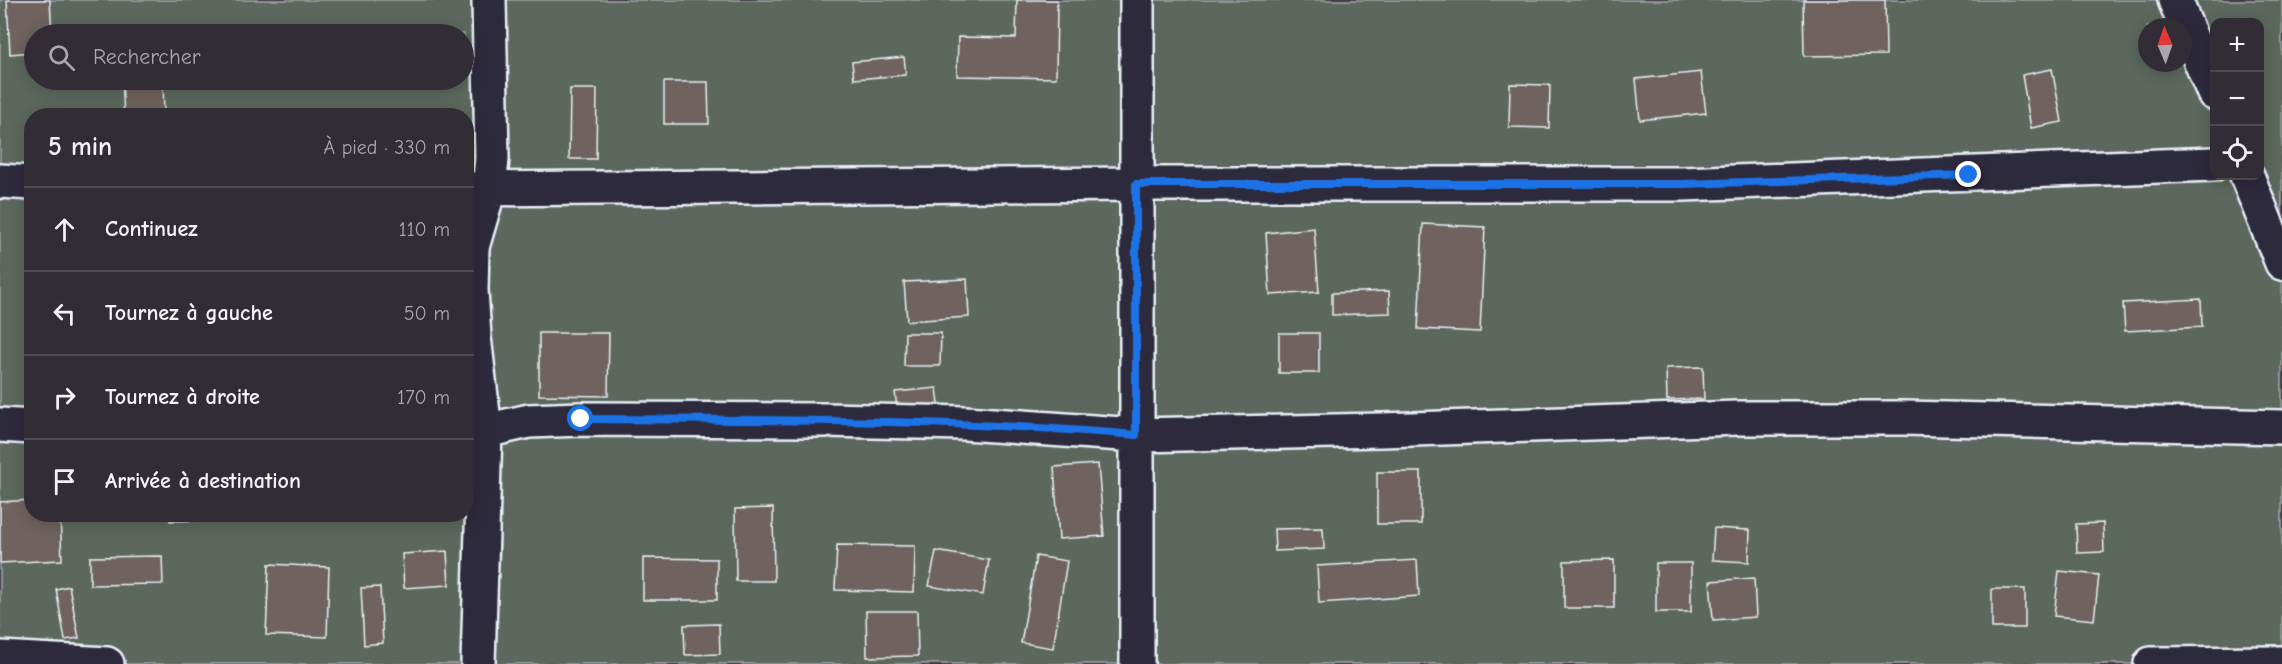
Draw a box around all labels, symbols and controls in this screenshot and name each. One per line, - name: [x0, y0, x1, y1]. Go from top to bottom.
- north arrow: [2138, 18, 2192, 72]
- map controls: [2210, 18, 2264, 180]
- button: +: [2210, 18, 2264, 72]
- search box: [24, 24, 474, 90]
- icon: search: [45, 41, 78, 74]
- text: Rechercher: [93, 44, 201, 70]
- button: −: [2210, 72, 2264, 126]
- button: locate: [2210, 126, 2264, 180]
- text: 5 min: [48, 132, 112, 162]
- text: À pied · 330 m: [323, 136, 450, 159]
- route end: [1955, 161, 1981, 187]
- icon: ahead: [48, 213, 81, 246]
- text: Continuez: [105, 216, 198, 242]
- text: 110 m: [399, 218, 450, 241]
- icon: left: [48, 297, 81, 330]
- text: Tournez à gauche: [105, 300, 273, 326]
- text: 50 m: [404, 302, 450, 325]
- icon: right: [48, 381, 81, 414]
- text: Tournez à droite: [105, 384, 260, 410]
- text: 170 m: [397, 386, 450, 409]
- route start: [567, 405, 593, 431]
- icon: arrive: [48, 465, 81, 498]
- text: Arrivée à destination: [105, 468, 301, 494]

